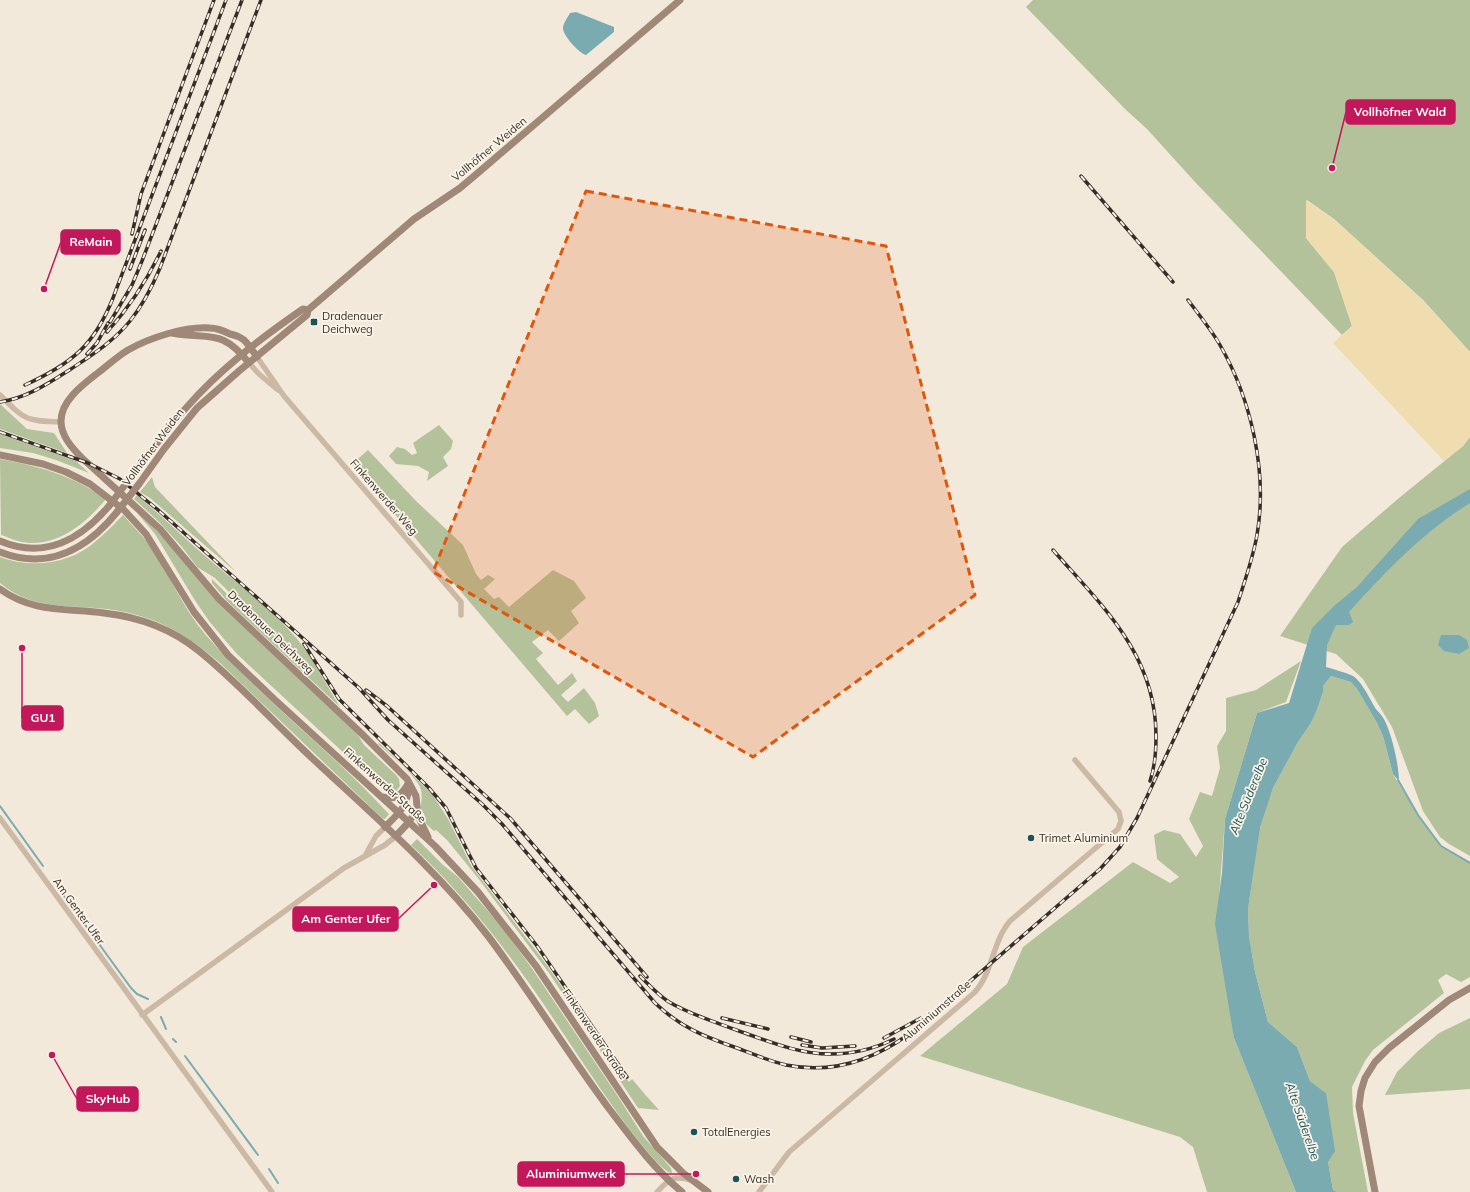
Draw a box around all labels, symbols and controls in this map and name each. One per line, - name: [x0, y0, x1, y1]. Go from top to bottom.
- callout: Vollhöfner Wald: [1346, 100, 1455, 124]
- text: Vollhöfner Wald: [1353, 104, 1446, 119]
- street label: Vollhöfner Weiden: [449, 114, 529, 184]
- callout: ReMain: [61, 230, 120, 254]
- text: ReMain: [69, 234, 113, 249]
- place label: Dradenauer Deichweg: [322, 309, 383, 336]
- marker: Dradenauer Deichweg: [309, 317, 319, 327]
- street label: Vollhöfner Weiden: [119, 405, 187, 489]
- street label: Finkenwerder Weg: [347, 456, 421, 538]
- street label: Dradenauer Deichweg: [225, 587, 317, 677]
- callout: GU1: [22, 706, 63, 730]
- text: GU1: [31, 710, 55, 725]
- street label: Finkenwerder Straße: [341, 744, 429, 826]
- water label: Alte Süderelbe: [1225, 755, 1270, 837]
- place label: Trimet Aluminium: [1039, 831, 1128, 845]
- marker: Trimet Aluminium: [1026, 833, 1036, 843]
- street label: Am Genter Ufer: [50, 875, 108, 947]
- callout: Am Genter Ufer: [293, 907, 398, 931]
- text: Am Genter Ufer: [301, 911, 391, 926]
- street label: Aluminiumstraße: [899, 977, 973, 1045]
- street label: Finkenwerder Straße: [560, 986, 630, 1082]
- water label: Alte Süderelbe: [1282, 1079, 1323, 1162]
- callout: SkyHub: [77, 1087, 138, 1111]
- text: SkyHub: [86, 1091, 130, 1106]
- place label: TotalEnergies: [702, 1125, 771, 1139]
- marker: TotalEnergies: [689, 1127, 699, 1137]
- callout: Aluminiumwerk: [518, 1162, 624, 1186]
- text: Aluminiumwerk: [526, 1166, 616, 1181]
- place label: Wash: [744, 1172, 774, 1186]
- marker: Wash: [731, 1174, 741, 1184]

